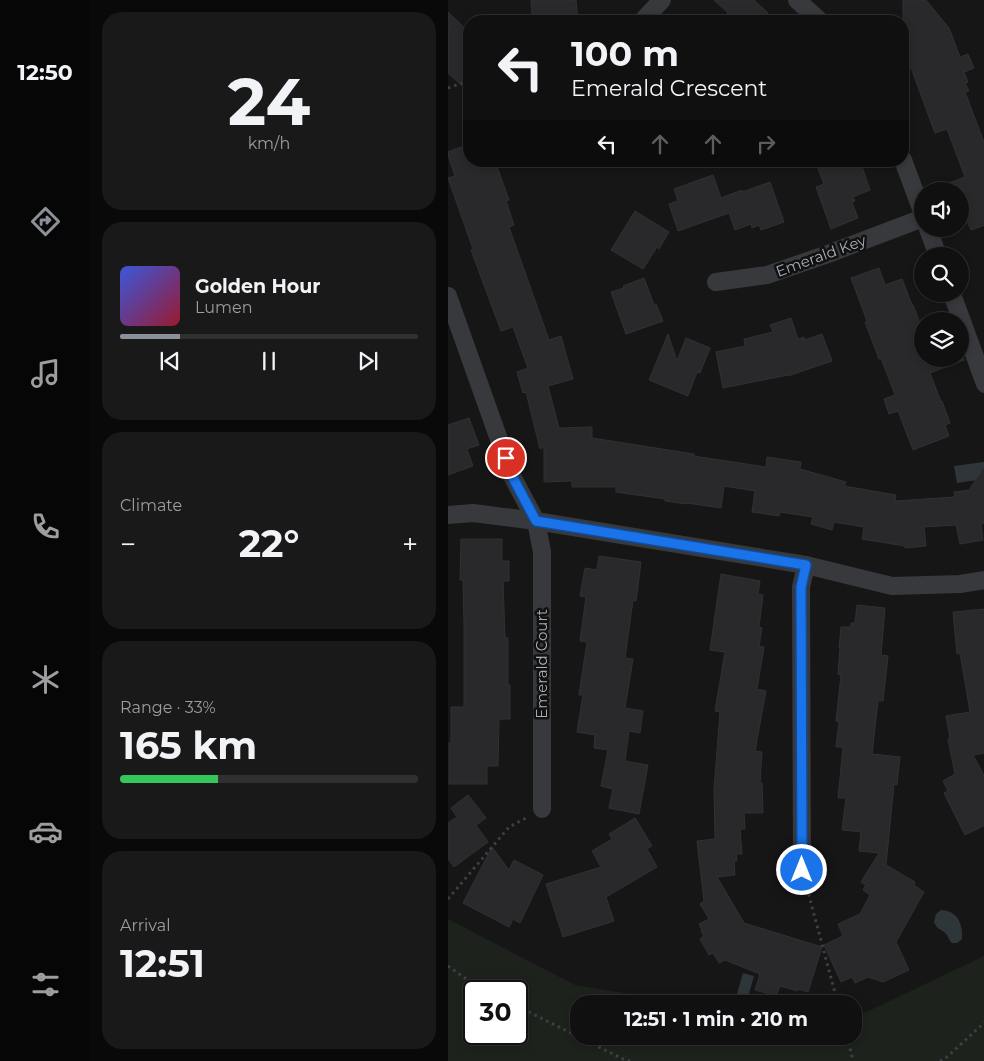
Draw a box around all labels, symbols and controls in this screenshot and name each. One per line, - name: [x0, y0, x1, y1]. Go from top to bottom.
- text: 100 m: [571, 32, 679, 75]
- icon: left: [488, 35, 553, 100]
- text: 12:50: [17, 59, 73, 86]
- text: 24: [228, 62, 310, 141]
- text: Emerald Crescent: [571, 75, 767, 102]
- icon: left: [593, 130, 621, 158]
- icon: ahead: [646, 130, 674, 158]
- icon: ahead: [699, 130, 727, 158]
- icon: right: [752, 130, 780, 158]
- text: km/h: [248, 134, 290, 153]
- map controls: [914, 182, 969, 367]
- button: sound: [914, 182, 969, 237]
- icon: directions: [28, 204, 63, 239]
- street label: Emerald Key: [773, 230, 869, 281]
- button: search: [914, 247, 969, 302]
- text: Golden Hour: [195, 275, 321, 298]
- text: Lumen: [195, 298, 253, 317]
- button: layers: [914, 312, 969, 367]
- icon: previous: [156, 347, 184, 375]
- icon: pause: [255, 347, 283, 375]
- icon: next: [354, 347, 382, 375]
- icon: music: [28, 356, 63, 391]
- pin: [485, 437, 527, 479]
- icon: arrive: [492, 444, 520, 472]
- text: Climate: [120, 496, 182, 515]
- icon: phone: [28, 509, 63, 544]
- text: 22°: [239, 520, 299, 567]
- text: −: [120, 527, 136, 561]
- text: +: [402, 527, 418, 561]
- street label: Emerald Court: [532, 609, 551, 719]
- icon: climate: [28, 662, 63, 697]
- text: Range · 33%: [120, 698, 216, 717]
- text: 165 km: [120, 722, 257, 769]
- icon: car: [28, 814, 63, 849]
- position arrow: [775, 843, 827, 895]
- text: Arrival: [120, 916, 170, 935]
- text: 12:51: [120, 940, 205, 987]
- icon: filters: [28, 967, 63, 1002]
- speed limit sign: 30: [463, 980, 528, 1045]
- text: 12:51 · 1 min · 210 m: [624, 1008, 808, 1031]

